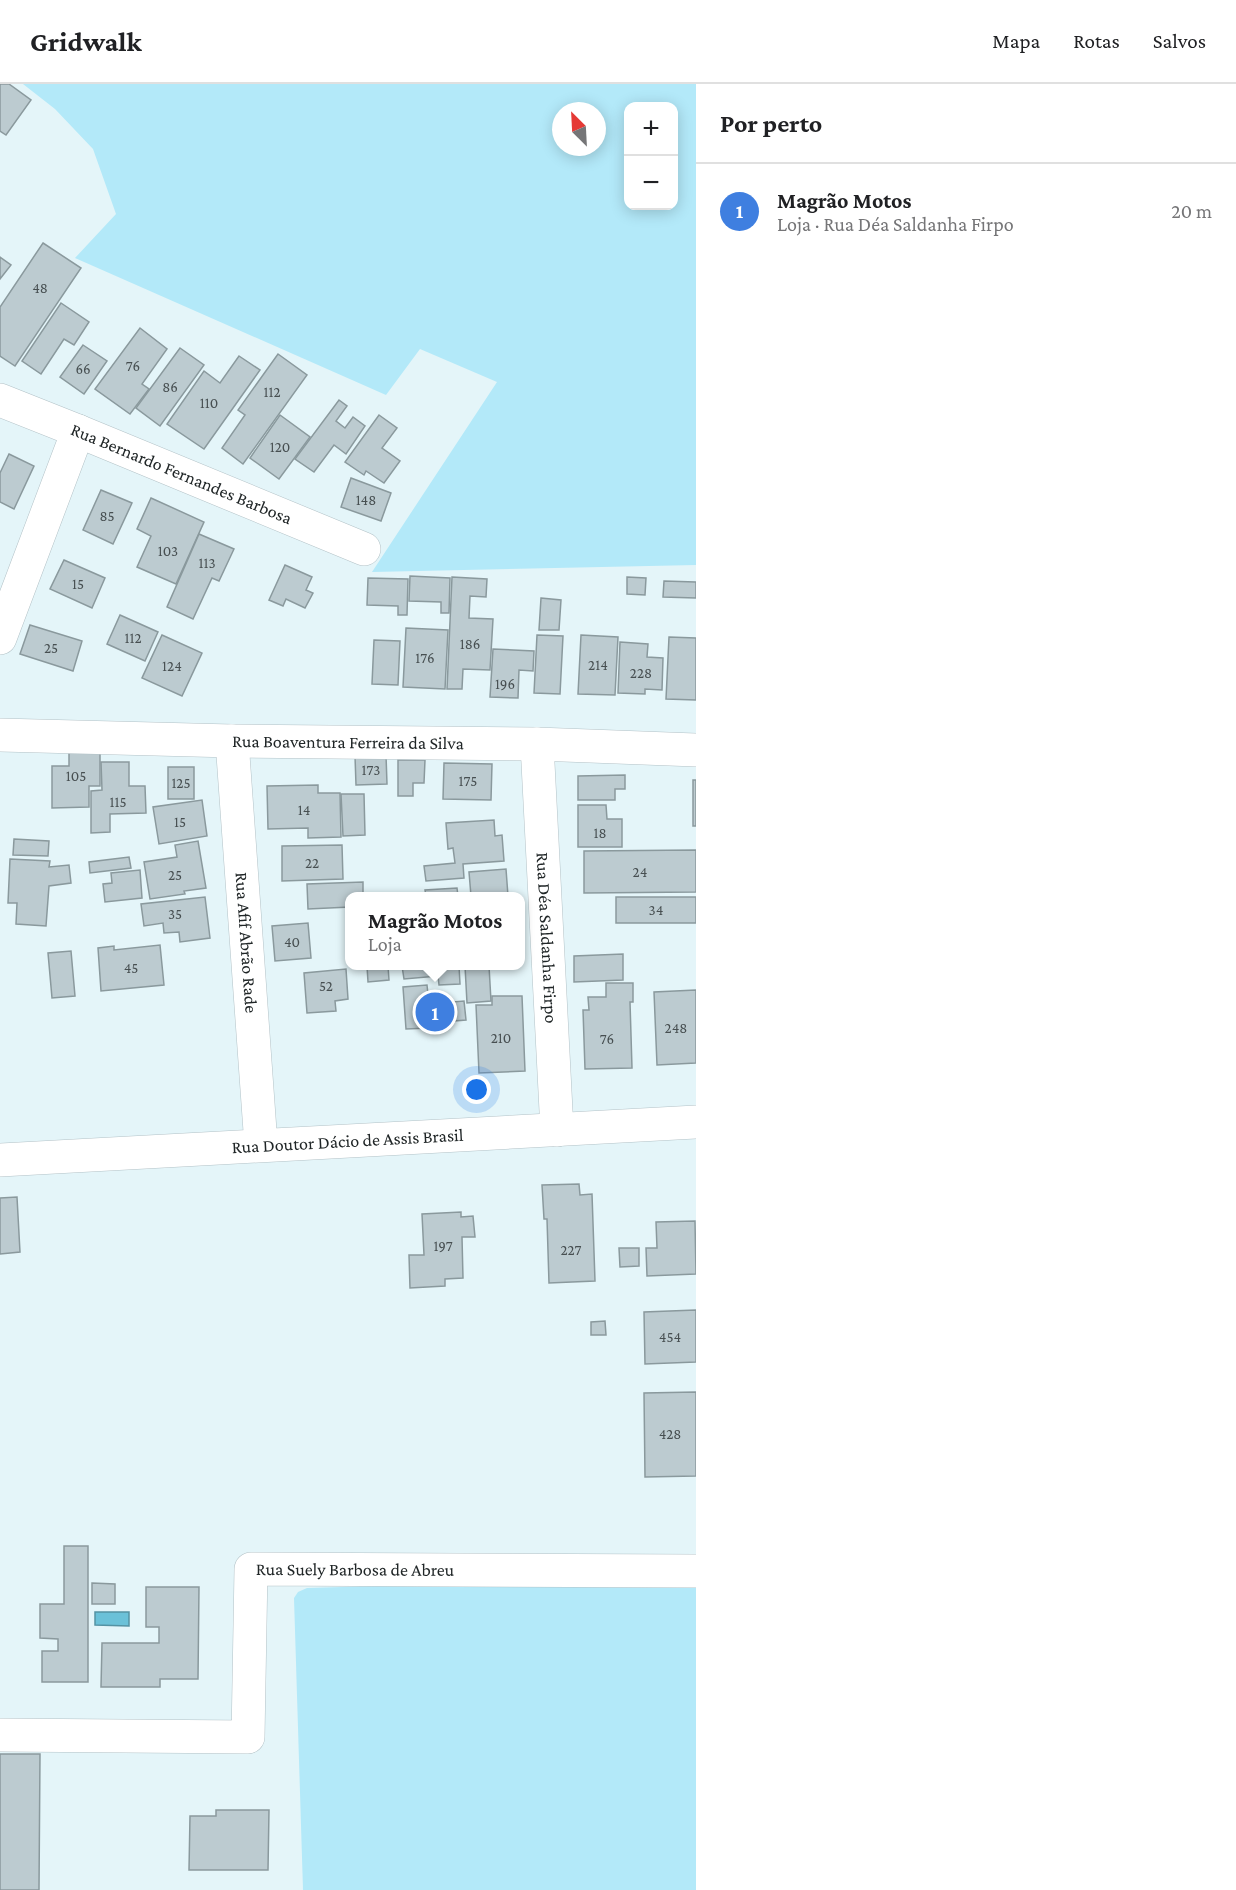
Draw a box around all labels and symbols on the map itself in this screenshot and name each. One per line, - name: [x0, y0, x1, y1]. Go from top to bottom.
- north arrow: [552, 102, 606, 156]
- house number: 48: [32, 280, 48, 296]
- house number: 76: [126, 358, 140, 374]
- house number: 66: [75, 361, 91, 377]
- house number: 86: [162, 379, 178, 395]
- house number: 112: [263, 384, 281, 400]
- house number: 110: [200, 395, 218, 411]
- street label: Rua Bernardo Fernandes Barbosa: [68, 419, 295, 528]
- house number: 120: [270, 439, 290, 455]
- house number: 148: [356, 492, 376, 508]
- house number: 85: [100, 508, 114, 524]
- house number: 103: [158, 543, 178, 559]
- house number: 113: [198, 555, 216, 571]
- house number: 15: [72, 576, 84, 592]
- house number: 112: [124, 630, 142, 646]
- house number: 186: [460, 636, 480, 652]
- house number: 25: [44, 640, 58, 656]
- house number: 176: [415, 650, 435, 666]
- house number: 214: [588, 657, 608, 673]
- house number: 124: [162, 658, 182, 674]
- house number: 228: [630, 665, 652, 681]
- house number: 196: [495, 676, 515, 692]
- street label: Rua Boaventura Ferreira da Silva: [232, 731, 464, 753]
- house number: 173: [362, 762, 380, 778]
- house number: 105: [66, 768, 86, 784]
- house number: 175: [459, 773, 477, 789]
- house number: 125: [171, 775, 191, 791]
- house number: 115: [109, 794, 127, 810]
- house number: 14: [298, 802, 310, 818]
- house number: 15: [174, 814, 186, 830]
- house number: 18: [593, 825, 607, 841]
- street label: Rua Déa Saldanha Firpo: [533, 852, 561, 1024]
- house number: 22: [305, 855, 319, 871]
- house number: 24: [633, 864, 647, 880]
- house number: 25: [168, 867, 182, 883]
- street label: Rua Afif Abrão Rade: [231, 871, 262, 1014]
- house number: 34: [649, 902, 663, 918]
- house number: 35: [168, 906, 182, 922]
- house number: 40: [284, 934, 300, 950]
- house number: 45: [124, 960, 138, 976]
- house number: 52: [319, 978, 333, 994]
- pin: 1: [416, 990, 454, 1034]
- house number: 248: [665, 1020, 687, 1036]
- house number: 210: [491, 1030, 511, 1046]
- house number: 76: [600, 1031, 614, 1047]
- your location: [462, 1075, 491, 1104]
- street label: Rua Doutor Dácio de Assis Brasil: [231, 1125, 464, 1157]
- house number: 197: [433, 1238, 453, 1254]
- house number: 227: [561, 1242, 582, 1258]
- house number: 454: [659, 1329, 681, 1345]
- house number: 428: [659, 1426, 681, 1442]
- street label: Rua Suely Barbosa de Abreu: [256, 1559, 455, 1580]

